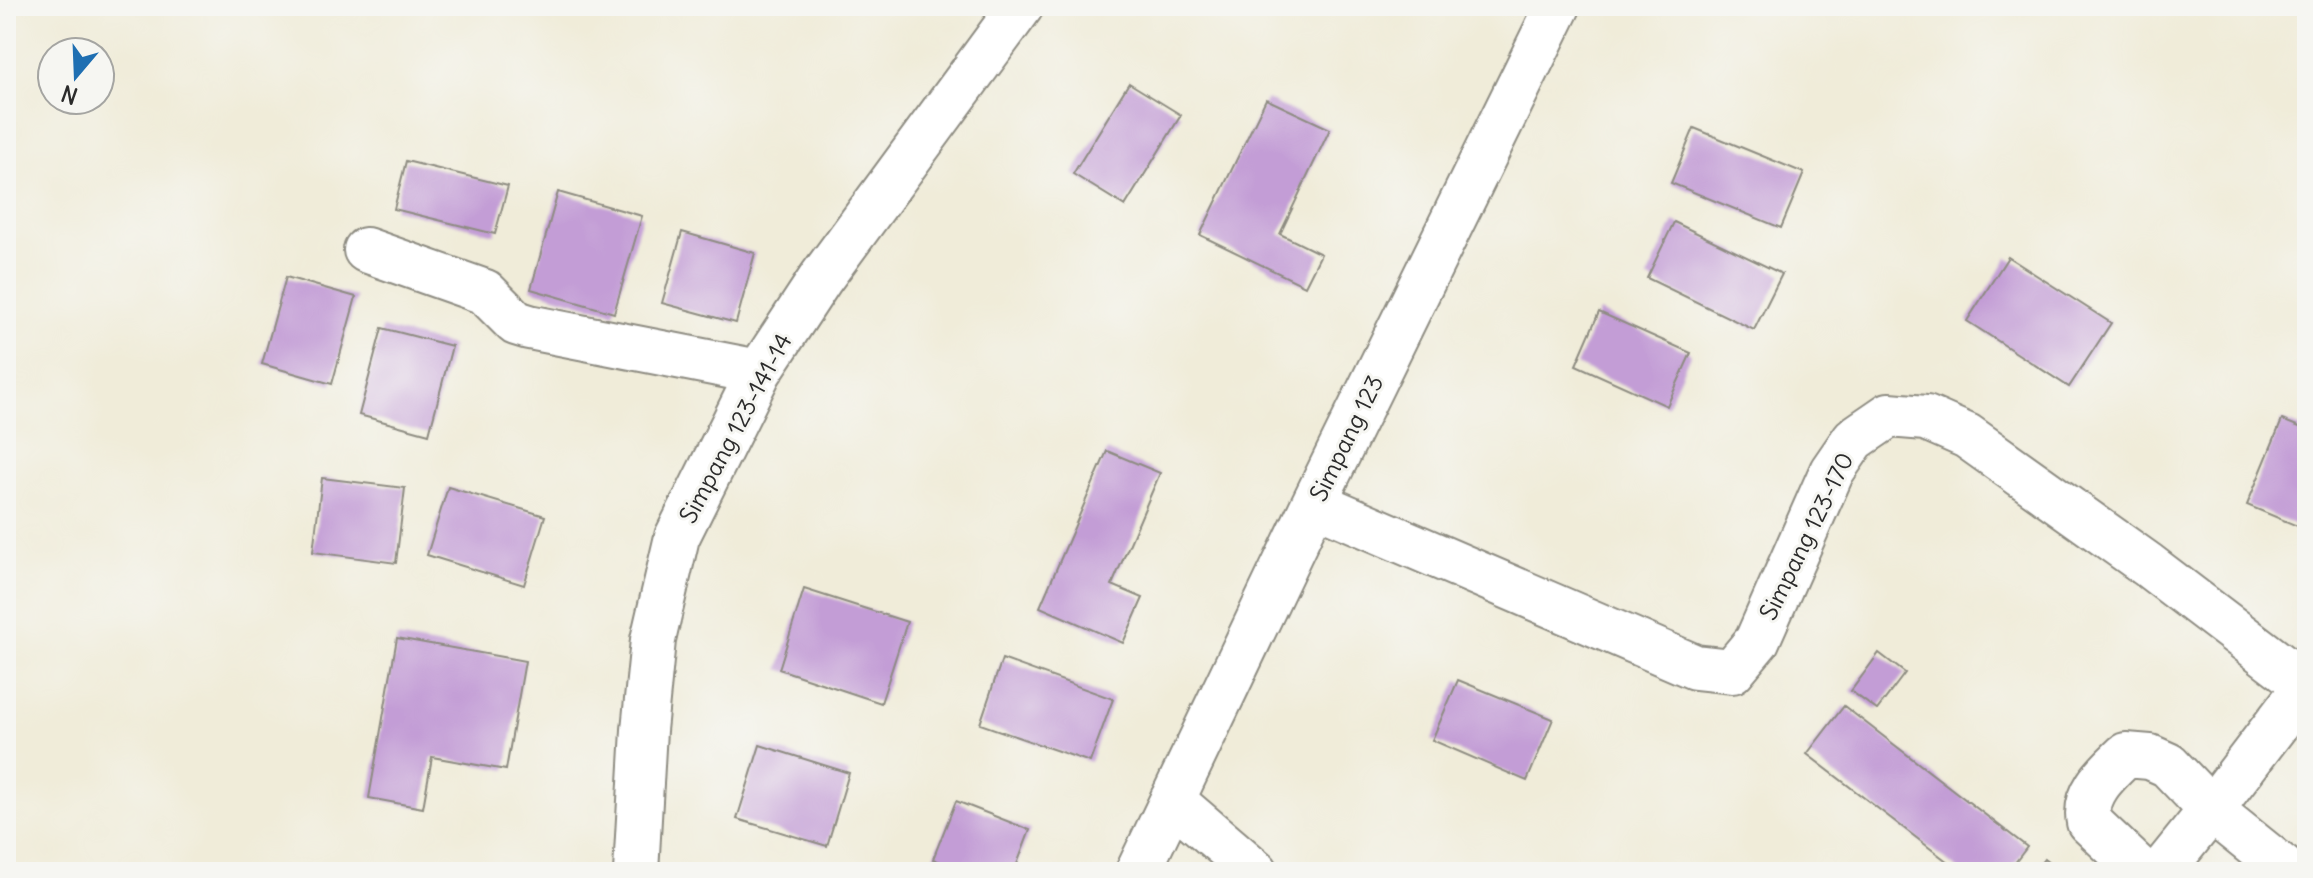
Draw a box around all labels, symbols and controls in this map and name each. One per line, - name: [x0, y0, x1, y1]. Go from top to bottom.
- north arrow: [36, 36, 116, 116]
- text: N: [58, 79, 81, 111]
- street label: Simpang 123-141-14: [672, 328, 798, 528]
- street label: Simpang 123: [1303, 370, 1389, 506]
- street label: Simpang 123-170: [1752, 447, 1860, 625]

